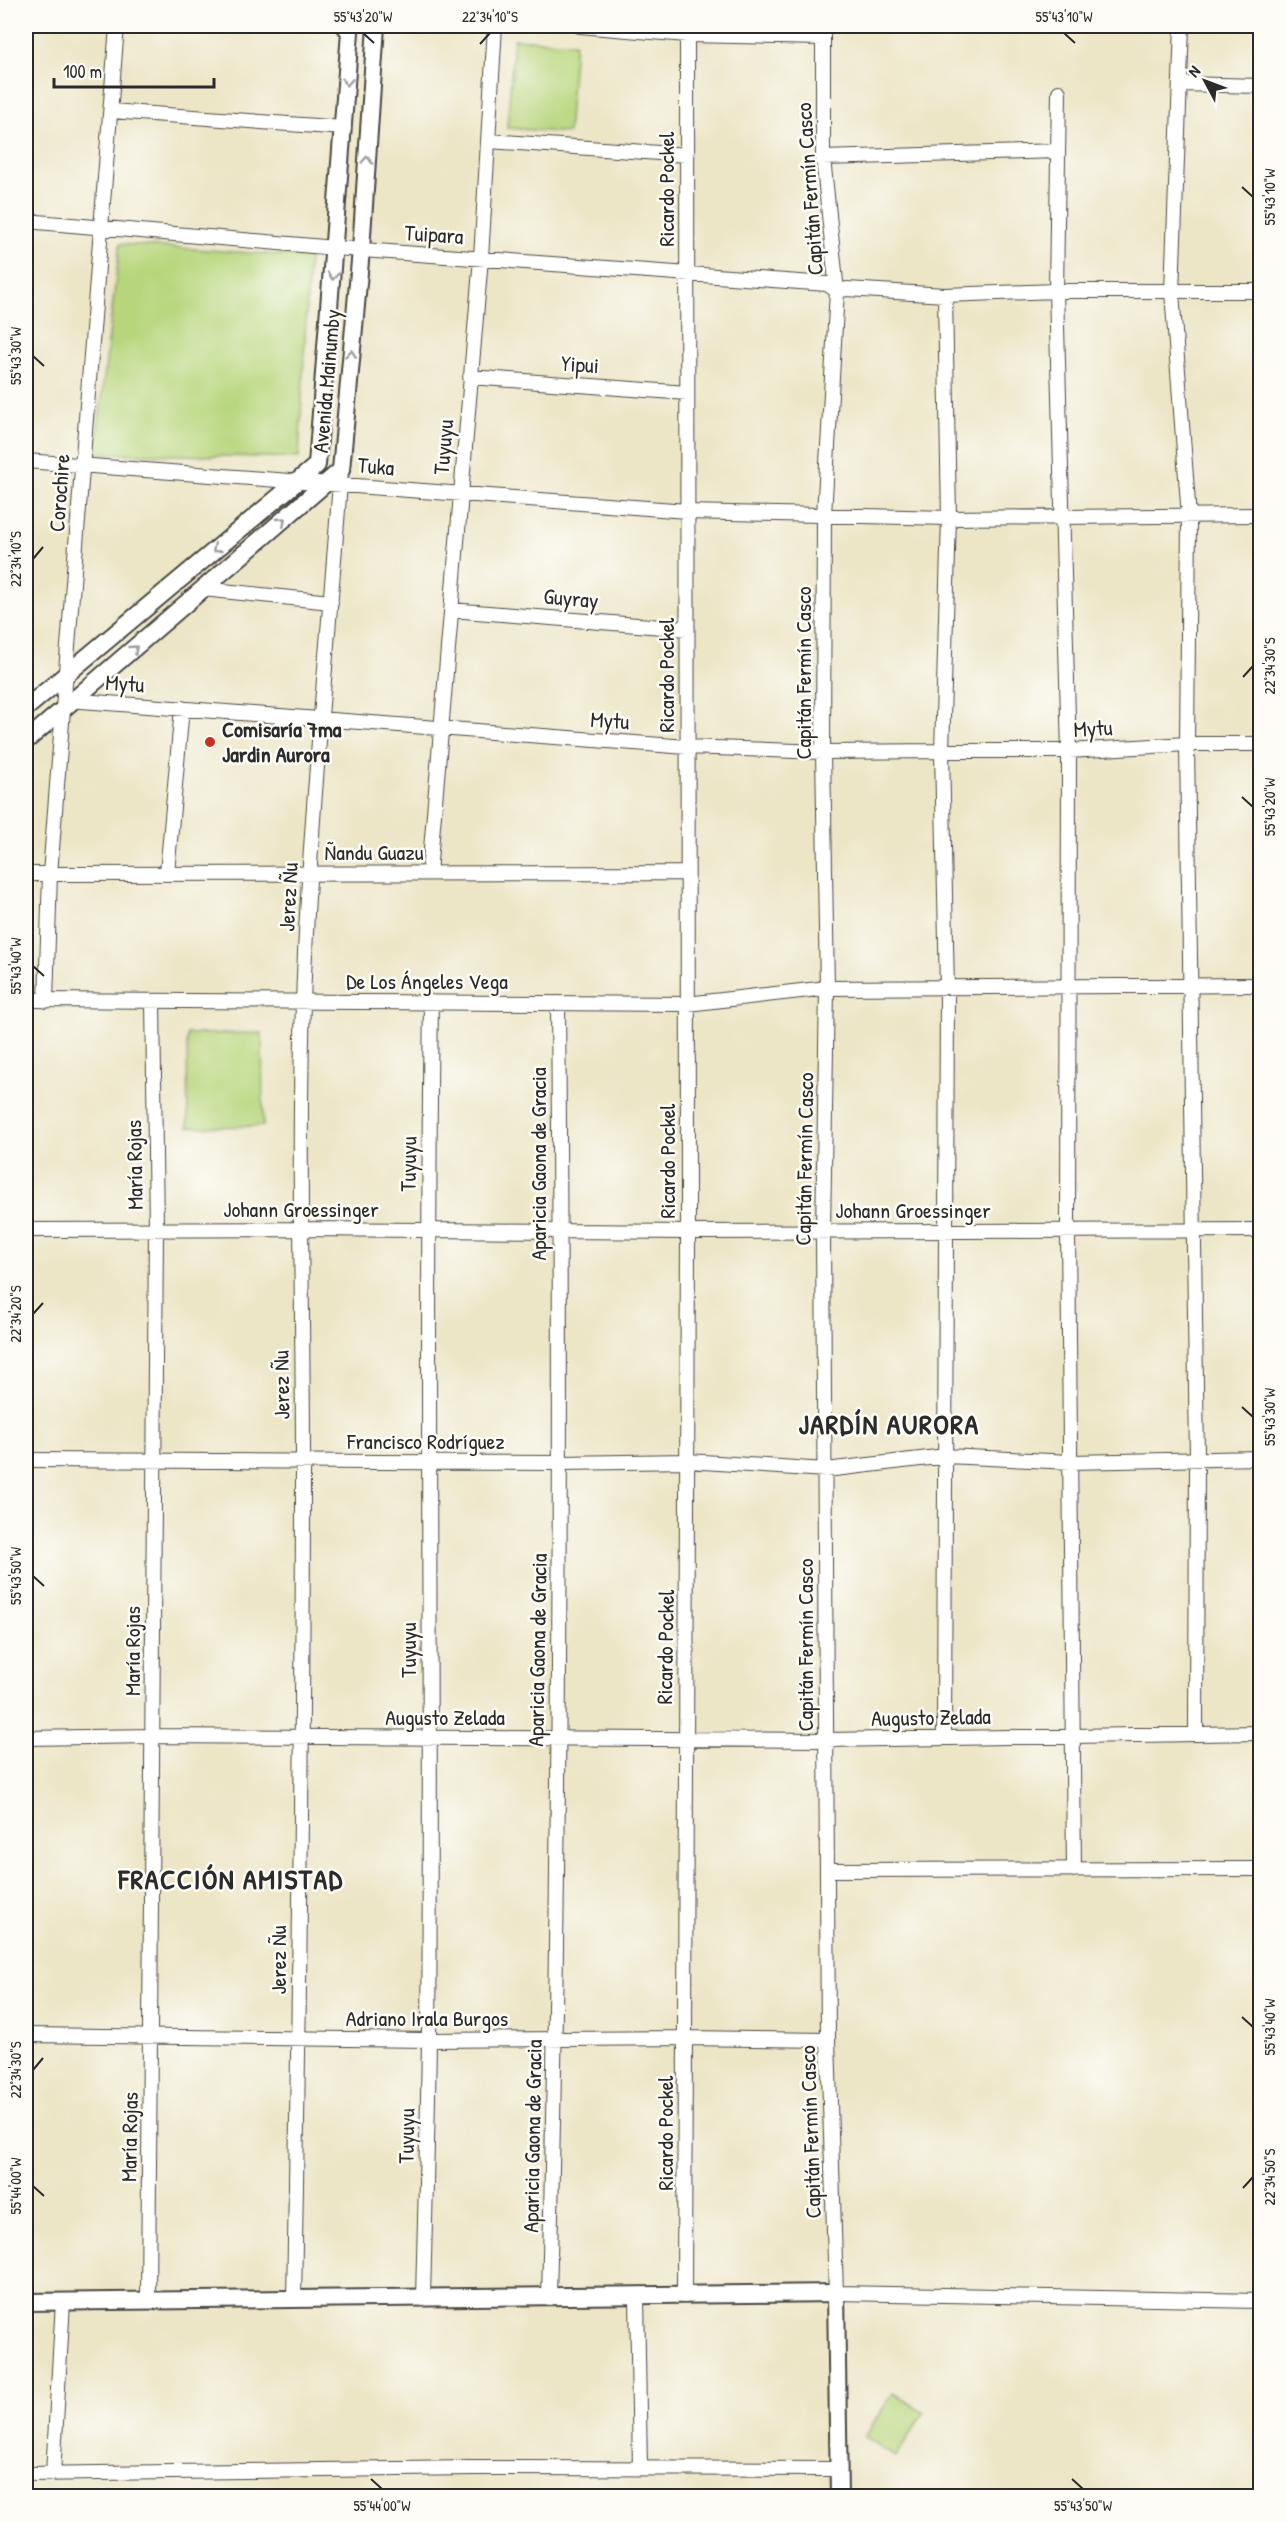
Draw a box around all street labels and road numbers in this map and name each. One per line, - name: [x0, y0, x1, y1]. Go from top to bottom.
- street label: Capitán Fermín Casco: [788, 101, 830, 276]
- street label: Ricardo Pockel: [651, 131, 681, 246]
- street label: Tuipara: [403, 217, 465, 251]
- street label: Avenida Mainumby: [305, 308, 347, 454]
- street label: Yipui: [560, 348, 600, 380]
- street label: Tuyuyu: [426, 418, 460, 476]
- street label: Tuka: [356, 449, 396, 483]
- street label: Corochire: [41, 453, 77, 533]
- street label: Guyray: [542, 581, 600, 615]
- street label: Capitán Fermín Casco: [788, 586, 818, 760]
- street label: Ricardo Pockel: [651, 617, 681, 732]
- street label: Mytu: [105, 667, 146, 699]
- street label: Mytu: [590, 704, 631, 736]
- street label: Mytu: [1073, 712, 1113, 744]
- street label: Ñandu Guazu: [325, 837, 424, 867]
- street label: Jerez Ñu: [271, 862, 305, 932]
- street label: De Los Ángeles Vega: [346, 966, 508, 996]
- street label: Aparicia Gaona de Gracia: [523, 1067, 553, 1261]
- street label: Capitán Fermín Casco: [787, 1072, 821, 1246]
- street label: Ricardo Pockel: [652, 1103, 682, 1218]
- street label: María Rojas: [118, 1120, 150, 1210]
- street label: Tuyuyu: [393, 1136, 423, 1192]
- street label: Johann Groessinger: [223, 1194, 379, 1224]
- street label: Johann Groessinger: [835, 1195, 991, 1225]
- street label: Jerez Ñu: [265, 1350, 297, 1420]
- street label: Francisco Rodríguez: [346, 1426, 505, 1456]
- street label: Aparicia Gaona de Gracia: [520, 1553, 554, 1747]
- street label: Capitán Fermín Casco: [790, 1558, 820, 1732]
- street label: Ricardo Pockel: [649, 1589, 681, 1705]
- street label: María Rojas: [117, 1606, 147, 1696]
- street label: Tuyuyu: [393, 1622, 423, 1678]
- street label: Augusto Zelada: [871, 1701, 991, 1733]
- street label: Augusto Zelada: [385, 1702, 505, 1732]
- street label: Jerez Ñu: [263, 1925, 293, 1995]
- street label: Adriano Irala Burgos: [346, 2003, 508, 2033]
- street label: Aparicia Gaona de Gracia: [515, 2039, 549, 2233]
- street label: Capitán Fermín Casco: [792, 2045, 828, 2219]
- street label: Ricardo Pockel: [650, 2075, 680, 2190]
- street label: María Rojas: [113, 2092, 145, 2182]
- street label: Tuyuyu: [391, 2108, 421, 2164]

